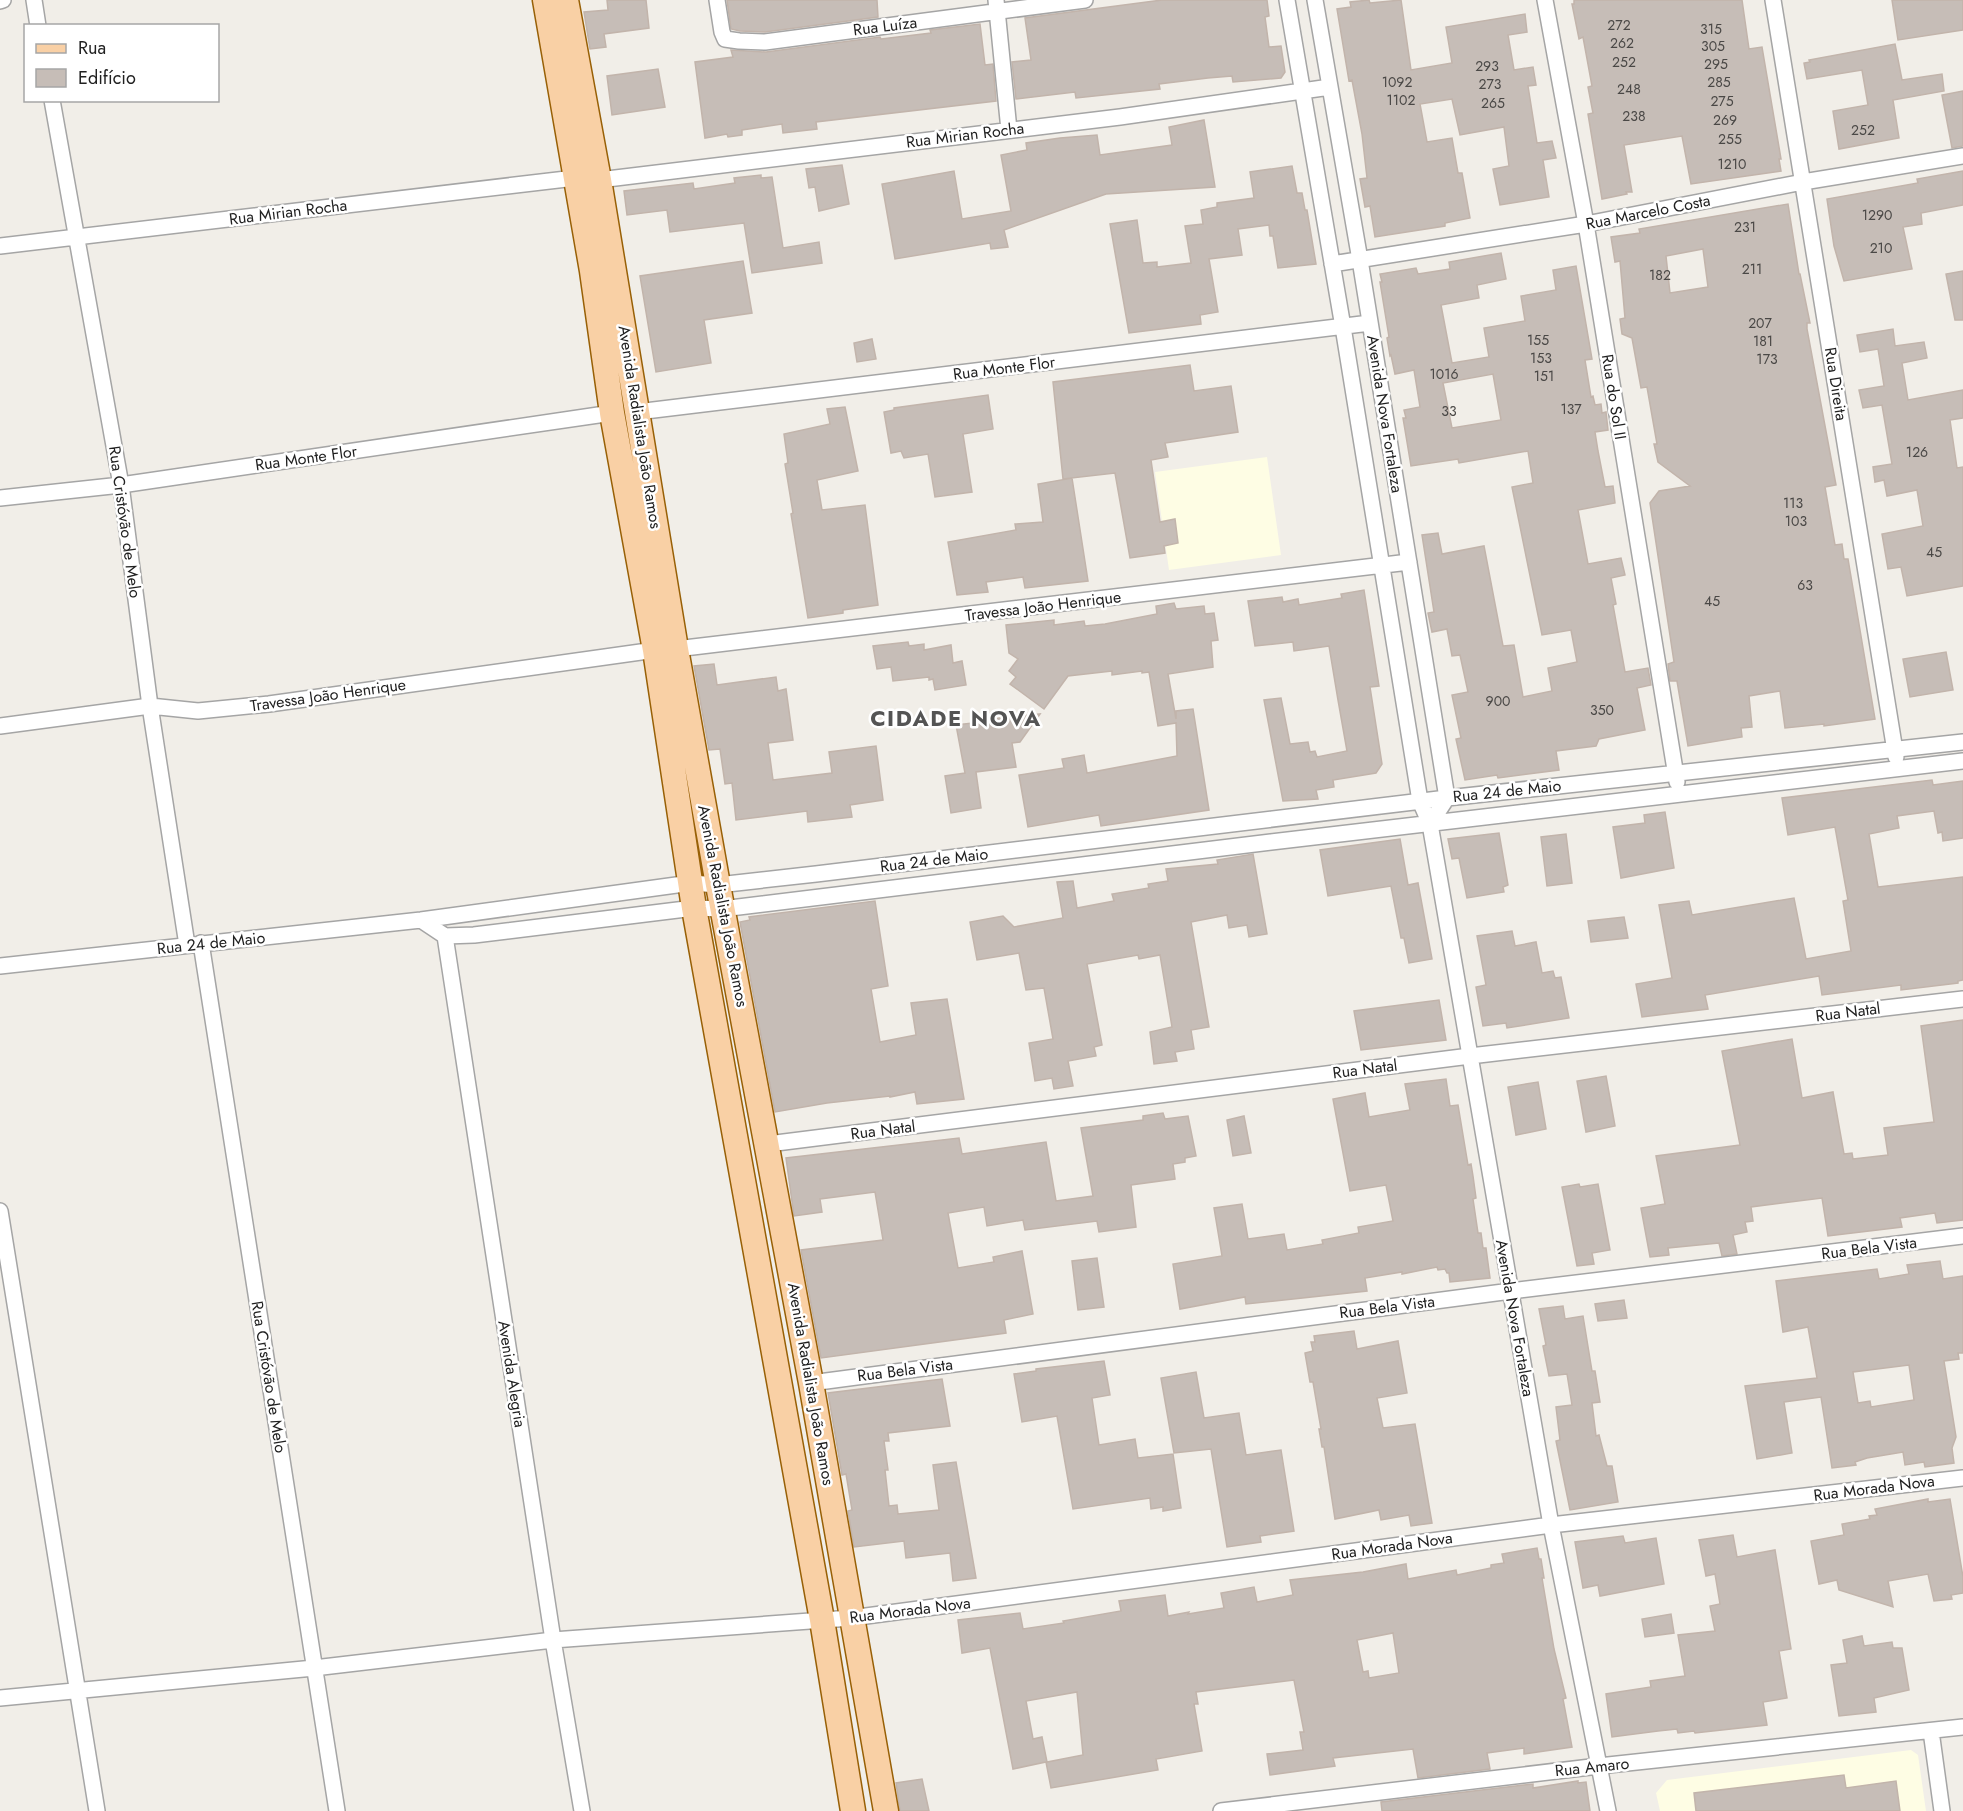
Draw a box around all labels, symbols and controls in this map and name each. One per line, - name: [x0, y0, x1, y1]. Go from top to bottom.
- street label: Rua Luíza: [852, 11, 918, 41]
- house number: 272: [1607, 15, 1631, 35]
- house number: 315: [1700, 19, 1722, 39]
- legend: [24, 24, 219, 102]
- house number: 262: [1610, 33, 1634, 53]
- text: Rua: [78, 35, 106, 61]
- house number: 305: [1701, 36, 1725, 56]
- house number: 252: [1612, 52, 1636, 72]
- house number: 295: [1704, 54, 1728, 74]
- house number: 293: [1475, 56, 1499, 76]
- text: Edifício: [78, 65, 136, 91]
- house number: 1092: [1382, 72, 1412, 92]
- house number: 285: [1707, 72, 1731, 92]
- house number: 273: [1479, 74, 1502, 94]
- house number: 248: [1617, 79, 1641, 99]
- house number: 1102: [1387, 90, 1416, 110]
- house number: 275: [1710, 91, 1734, 111]
- house number: 265: [1481, 93, 1505, 113]
- house number: 238: [1622, 106, 1646, 126]
- house number: 269: [1713, 110, 1737, 130]
- street label: Rua Mirian Rocha: [905, 116, 1025, 154]
- house number: 252: [1851, 120, 1875, 140]
- house number: 255: [1718, 129, 1742, 149]
- house number: 1210: [1718, 154, 1746, 174]
- street label: Rua Marcelo Costa: [1584, 189, 1712, 235]
- street label: Rua Mirian Rocha: [228, 193, 348, 231]
- house number: 1290: [1862, 205, 1892, 225]
- house number: 231: [1734, 217, 1756, 237]
- house number: 210: [1870, 238, 1892, 258]
- house number: 211: [1742, 259, 1762, 279]
- house number: 182: [1649, 265, 1671, 285]
- house number: 207: [1748, 313, 1773, 333]
- street label: Avenida Radialista João Ramos: [613, 324, 667, 530]
- house number: 155: [1527, 330, 1549, 350]
- house number: 181: [1753, 331, 1773, 351]
- street label: Avenida Nova Fortaleza: [1361, 333, 1409, 495]
- street label: Rua Direita: [1819, 346, 1853, 422]
- house number: 153: [1530, 348, 1552, 368]
- house number: 173: [1756, 349, 1778, 369]
- street label: Rua Monte Flor: [952, 350, 1057, 386]
- street label: Rua do Sol II: [1596, 353, 1632, 441]
- house number: 1016: [1429, 364, 1459, 384]
- house number: 151: [1534, 366, 1554, 386]
- house number: 137: [1560, 399, 1582, 419]
- house number: 33: [1441, 401, 1457, 421]
- street label: Rua Monte Flor: [254, 439, 359, 477]
- house number: 126: [1906, 442, 1928, 462]
- street label: Rua Cristóvão de Melo: [103, 444, 147, 600]
- house number: 113: [1783, 493, 1803, 513]
- house number: 103: [1785, 511, 1808, 531]
- house number: 45: [1926, 542, 1942, 562]
- house number: 63: [1797, 575, 1813, 595]
- street label: Travessa João Henrique: [964, 585, 1122, 627]
- house number: 45: [1704, 591, 1720, 611]
- street label: Travessa João Henrique: [249, 673, 407, 717]
- house number: 900: [1486, 691, 1510, 711]
- house number: 350: [1590, 700, 1614, 720]
- district label: CIDADE NOVA: [870, 702, 1042, 734]
- street label: Rua 24 de Maio: [1452, 774, 1563, 808]
- street label: Avenida Radialista João Ramos: [692, 803, 754, 1009]
- street label: Rua 24 de Maio: [879, 842, 990, 878]
- street label: Rua 24 de Maio: [156, 926, 267, 960]
- street label: Rua Natal: [1814, 997, 1882, 1027]
- street label: Rua Natal: [1331, 1054, 1399, 1084]
- street label: Rua Natal: [849, 1115, 917, 1145]
- street label: Rua Bela Vista: [1820, 1231, 1918, 1265]
- street label: Avenida Nova Fortaleza: [1490, 1237, 1540, 1399]
- street label: Avenida Radialista João Ramos: [782, 1281, 840, 1487]
- street label: Rua Bela Vista: [1338, 1290, 1436, 1324]
- street label: Rua Cristóvão de Melo: [246, 1299, 292, 1455]
- street label: Avenida Alegria: [492, 1319, 532, 1429]
- street label: Rua Bela Vista: [856, 1353, 954, 1387]
- street label: Rua Morada Nova: [1812, 1469, 1936, 1507]
- street label: Rua Morada Nova: [1330, 1526, 1454, 1566]
- street label: Rua Morada Nova: [848, 1591, 972, 1629]
- street label: Rua Amaro: [1554, 1752, 1631, 1782]

